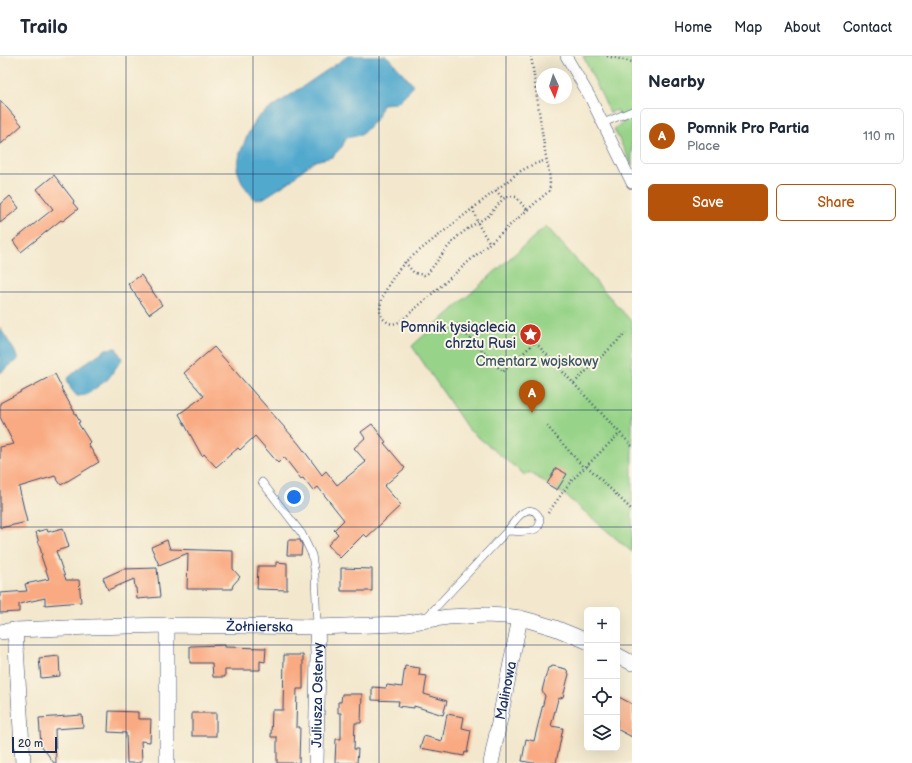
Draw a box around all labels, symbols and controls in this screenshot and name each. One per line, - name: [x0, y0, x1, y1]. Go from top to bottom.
- text: Trailo: [20, 16, 68, 39]
- text: Home: [674, 19, 712, 36]
- text: Map: [734, 19, 762, 36]
- text: About: [784, 19, 821, 36]
- text: Contact: [843, 19, 892, 36]
- north arrow: [536, 68, 572, 104]
- text: Nearby: [648, 72, 705, 92]
- text: Pomnik Pro Partia: [687, 119, 809, 138]
- text: A: [658, 128, 666, 144]
- text: 110 m: [863, 128, 895, 144]
- text: Place: [687, 138, 720, 154]
- button: Save: [648, 184, 768, 221]
- button: Share: [776, 184, 896, 221]
- place label: Pomnik tysiąclecia chrztu Rusi: [400, 319, 516, 352]
- place icon: Pomnik tysiąclecia chrztu Rusi: [518, 322, 544, 348]
- park label: Cmentarz wojskowy: [475, 353, 599, 370]
- pin: A: [519, 380, 545, 413]
- your location: [284, 487, 304, 507]
- map controls: [584, 607, 620, 751]
- button: +: [584, 607, 620, 643]
- street label: Żołnierska: [225, 617, 293, 636]
- street label: Juliusza Osterwy: [308, 641, 327, 748]
- button: −: [584, 643, 620, 679]
- street label: Malinowa: [492, 660, 520, 721]
- button: locate: [584, 679, 620, 715]
- button: layers: [584, 715, 620, 751]
- scale bar: [12, 735, 57, 754]
- text: 20 m: [18, 737, 43, 750]

